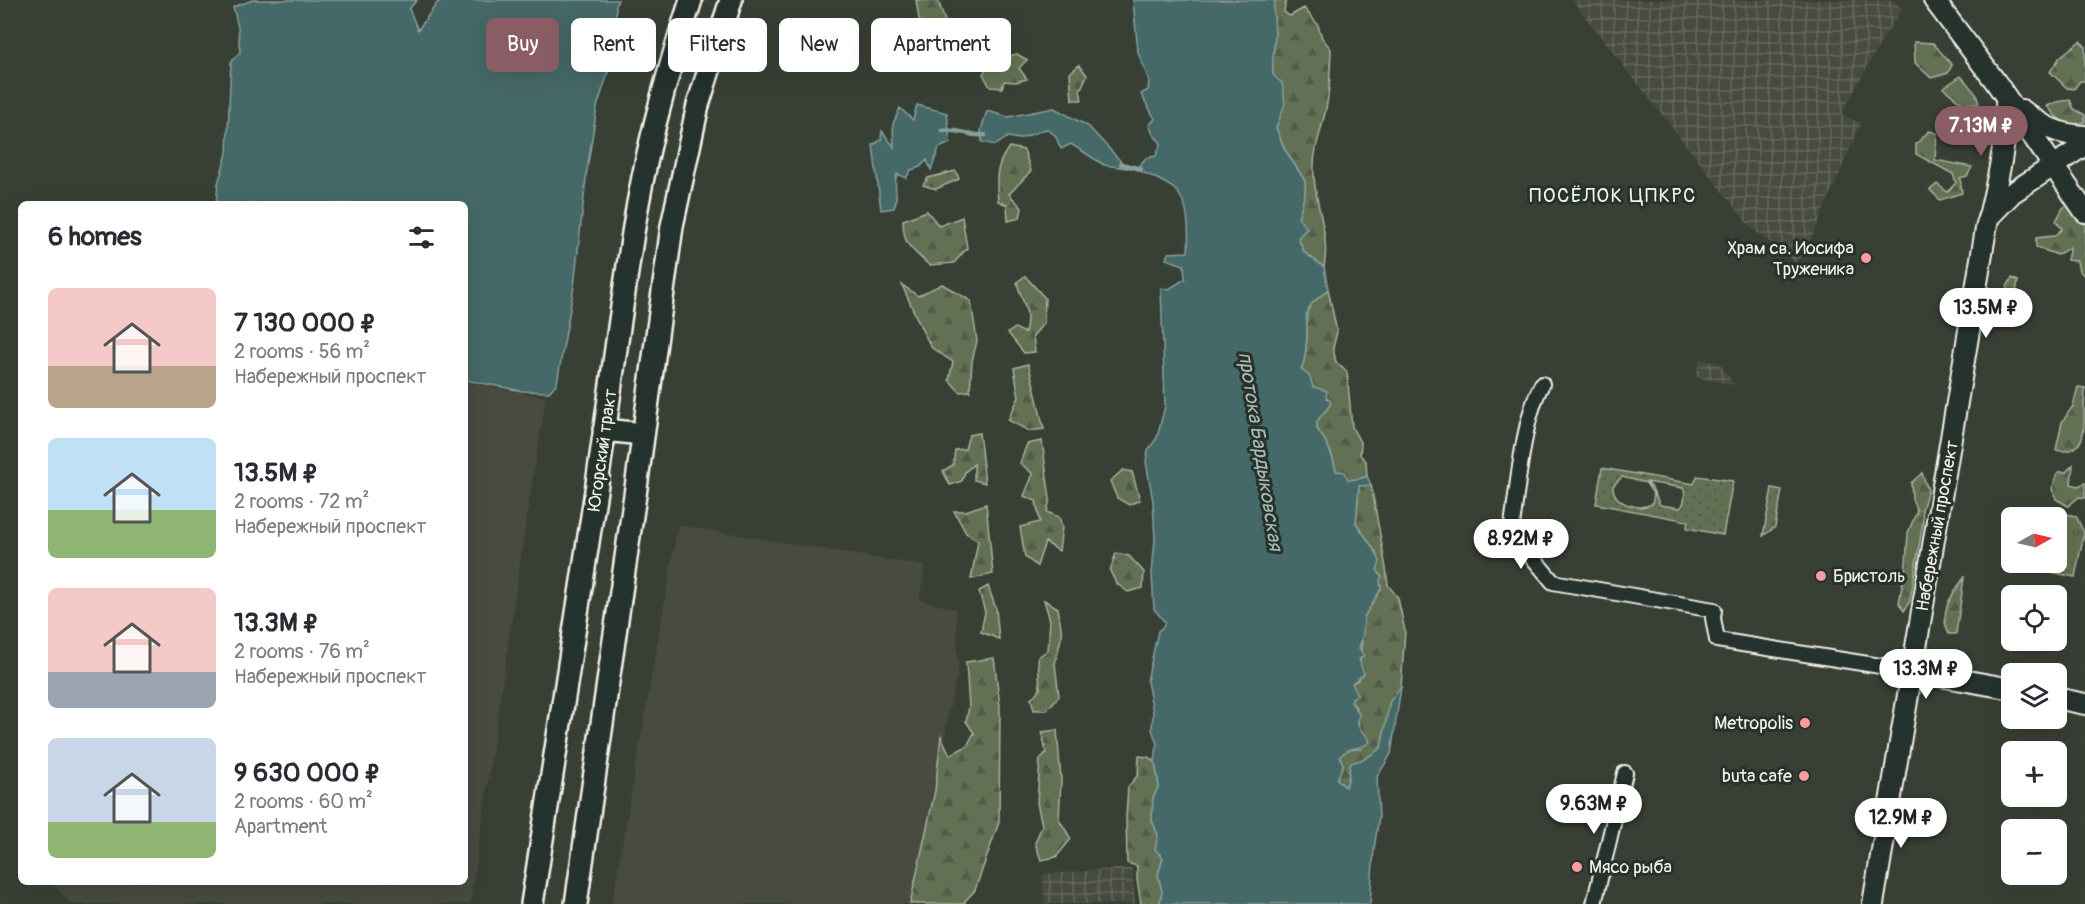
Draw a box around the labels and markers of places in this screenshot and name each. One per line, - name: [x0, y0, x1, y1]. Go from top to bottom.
- pin: 7.13M ₽: [1926, 106, 2036, 157]
- place label: Храм св. Иосифа Труженика: [1727, 237, 1854, 281]
- marker: Храм св. Иосифа Труженика: [1859, 251, 1873, 265]
- pin: 13.5M ₽: [1931, 288, 2041, 339]
- pin: 8.92M ₽: [1466, 519, 1576, 570]
- place label: Бристоль: [1833, 565, 1906, 588]
- marker: Бристоль: [1814, 569, 1828, 583]
- pin: 13.3M ₽: [1871, 649, 1981, 700]
- place label: Metropolis: [1714, 712, 1793, 735]
- marker: Metropolis: [1798, 716, 1812, 730]
- place label: buta cafe: [1722, 765, 1792, 788]
- marker: buta cafe: [1797, 769, 1811, 783]
- pin: 9.63M ₽: [1539, 784, 1649, 835]
- pin: 12.9M ₽: [1846, 798, 1956, 849]
- place label: Мясо рыба: [1589, 856, 1672, 879]
- marker: Мясо рыба: [1570, 860, 1584, 874]

